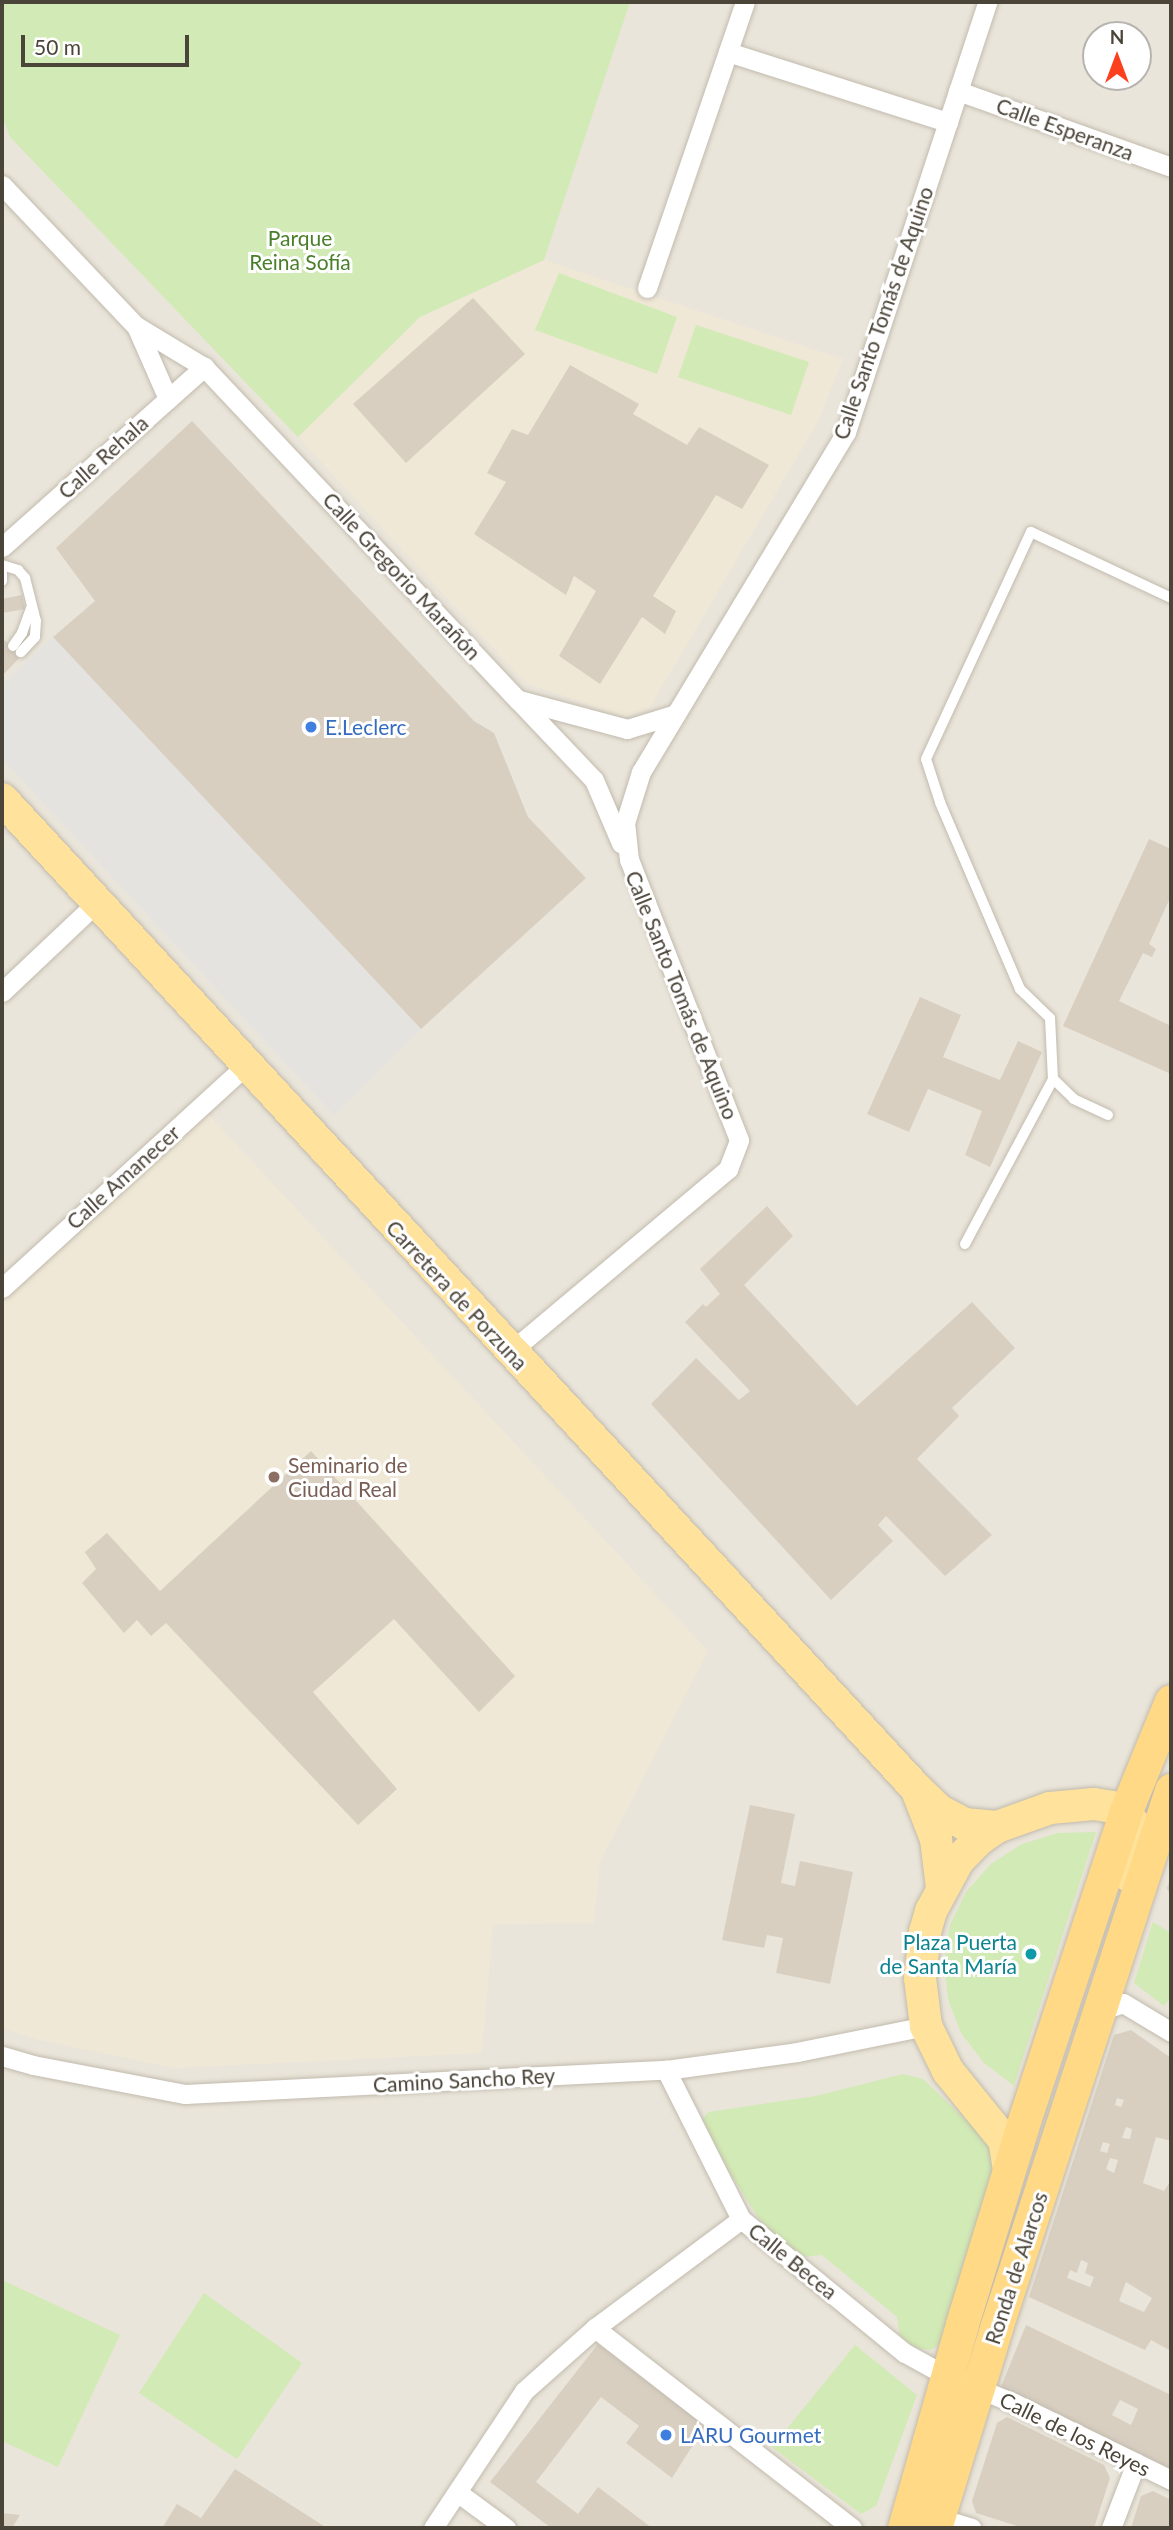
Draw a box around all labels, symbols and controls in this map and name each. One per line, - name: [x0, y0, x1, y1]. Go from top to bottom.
- scale bar: [24, 21, 192, 65]
- north arrow: [1082, 21, 1152, 91]
- text: N: [1110, 25, 1124, 48]
- text: 50 m: [34, 34, 81, 59]
- street label: Calle Esperanza: [993, 92, 1137, 166]
- street label: Calle Santo Tomás de Aquino: [828, 183, 938, 443]
- park label: Parque Reina Sofía: [249, 225, 351, 275]
- street label: Calle Rehala: [53, 410, 153, 504]
- street label: Calle Gregorio Marañón: [318, 487, 486, 665]
- place label: E.Leclerc: [325, 714, 407, 740]
- marker: E.Leclerc: [303, 719, 319, 735]
- street label: Calle Santo Tomás de Aquino: [620, 866, 744, 1124]
- street label: Calle Amanecer: [61, 1119, 185, 1235]
- street label: Carretera de Porzuna: [381, 1215, 533, 1375]
- place label: Seminario de Ciudad Real: [288, 1452, 408, 1502]
- marker: Seminario de Ciudad Real: [266, 1469, 282, 1485]
- place label: Plaza Puerta de Santa María: [879, 1929, 1017, 1979]
- marker: Plaza Puerta de Santa María: [1023, 1946, 1039, 1962]
- street label: Camino Sancho Rey: [372, 2063, 556, 2097]
- street label: Ronda de Alarcos: [979, 2188, 1053, 2348]
- street label: Calle Becea: [744, 2218, 842, 2304]
- street label: Calle de los Reyes: [996, 2387, 1154, 2481]
- place label: LARU Gourmet: [680, 2422, 821, 2448]
- marker: LARU Gourmet: [658, 2427, 674, 2443]

